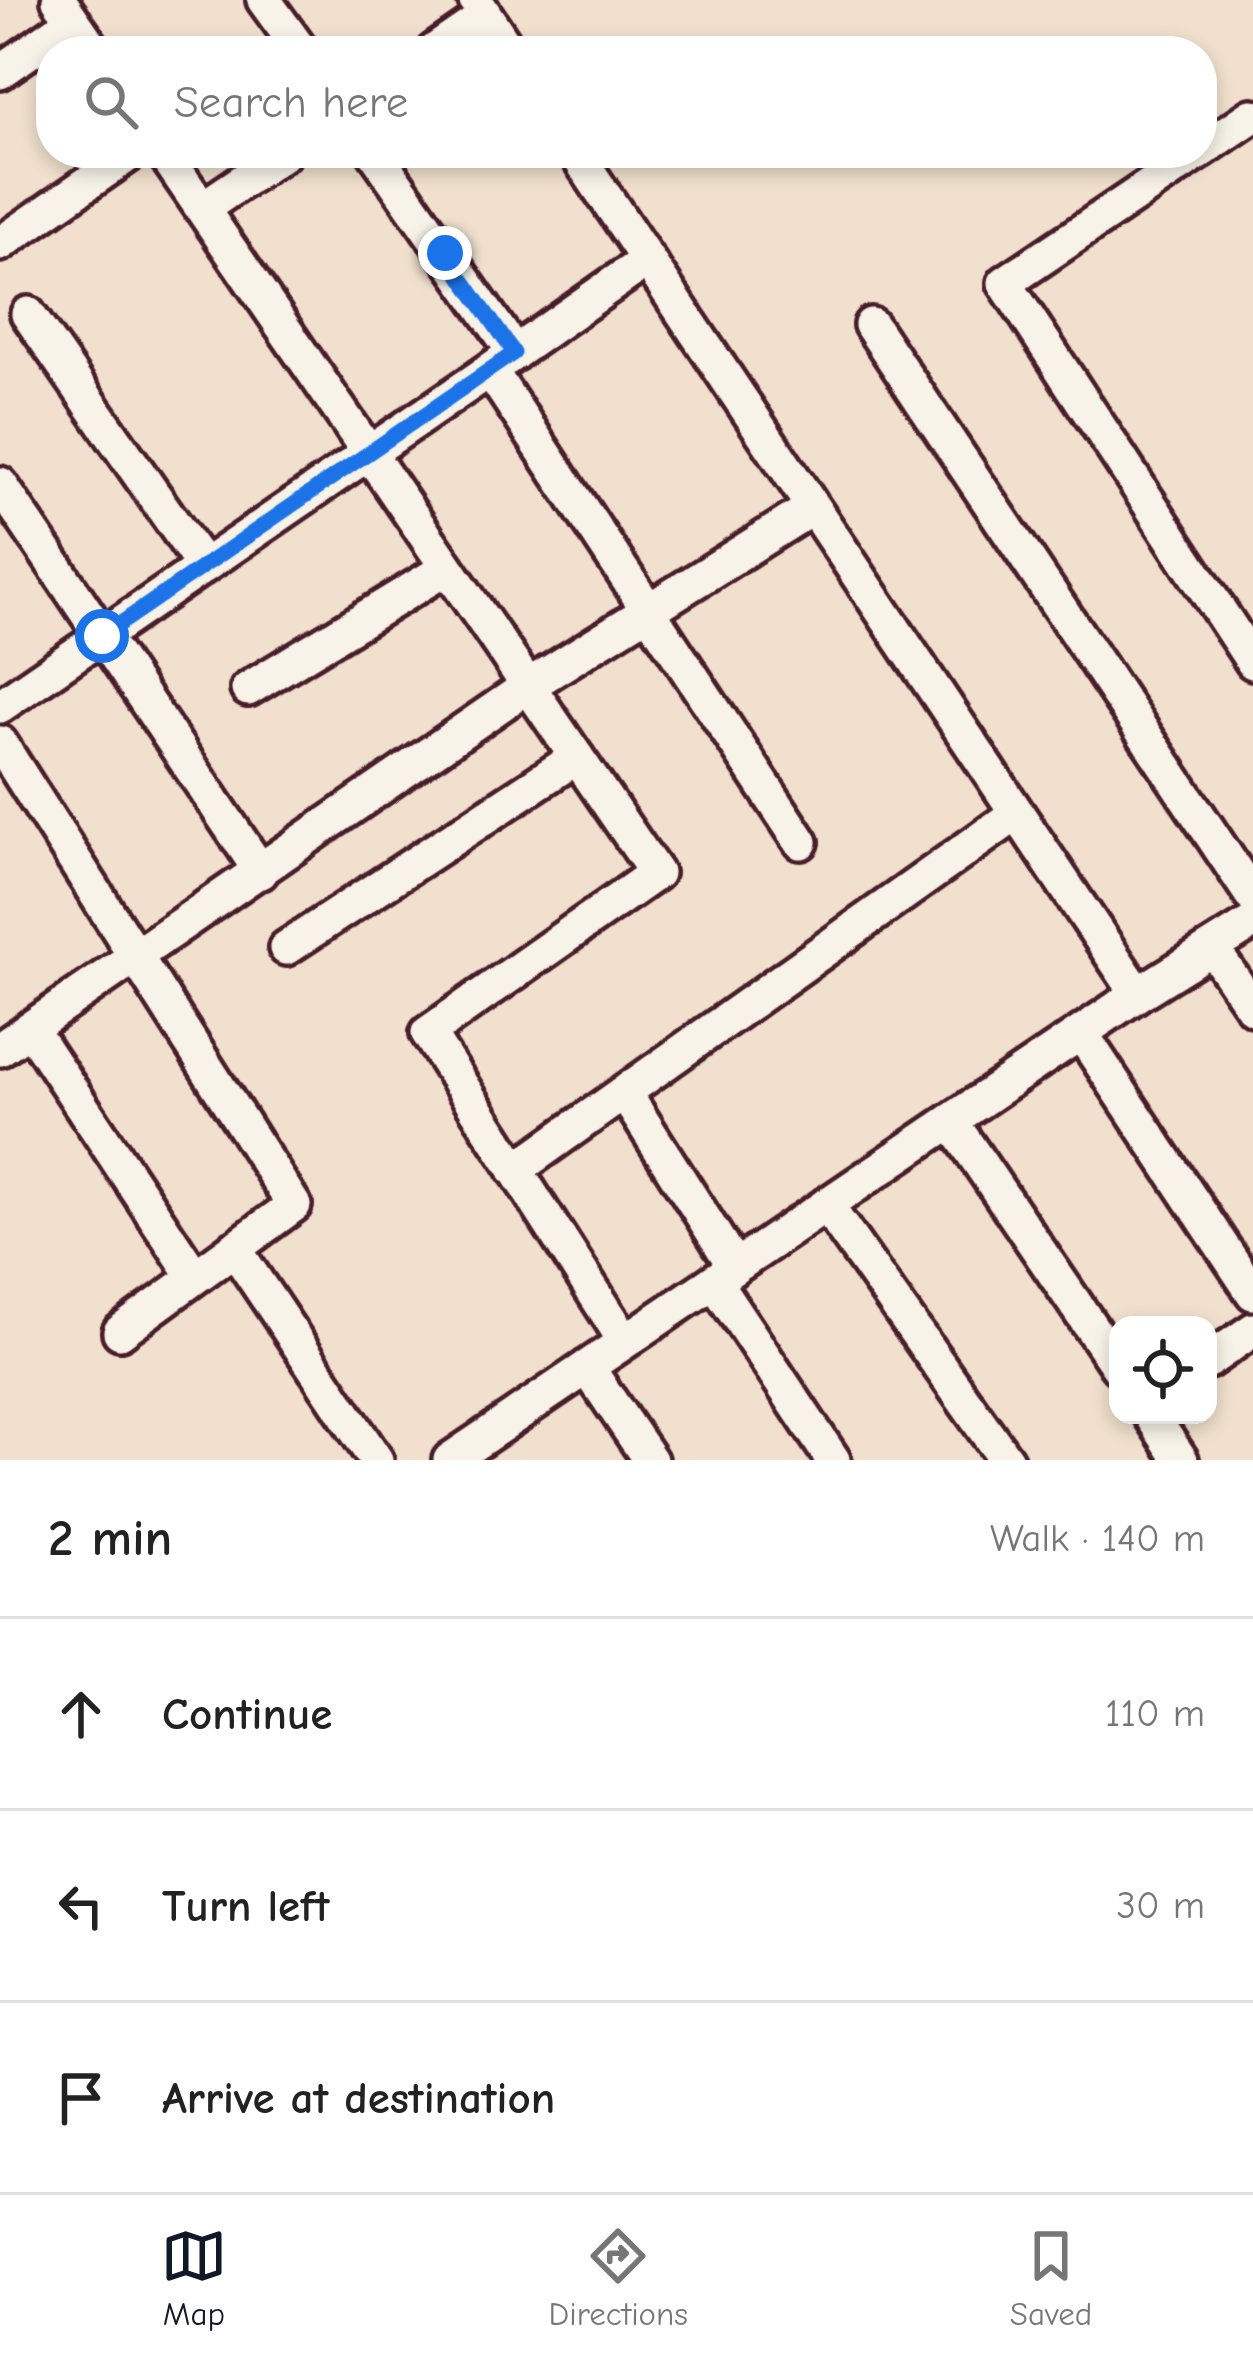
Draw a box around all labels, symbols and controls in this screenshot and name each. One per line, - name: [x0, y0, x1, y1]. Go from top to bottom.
- search box: [36, 36, 1217, 168]
- icon: search: [78, 69, 144, 135]
- text: Search here: [174, 76, 408, 128]
- route end: [418, 226, 472, 280]
- route start: [75, 609, 129, 663]
- map controls: [1109, 1316, 1217, 1424]
- button: locate: [1109, 1316, 1217, 1424]
- text: 2 min: [48, 1509, 172, 1568]
- text: Walk · 140 m: [990, 1516, 1205, 1561]
- icon: ahead: [48, 1681, 114, 1747]
- text: Continue: [162, 1688, 332, 1740]
- text: 110 m: [1105, 1691, 1205, 1736]
- icon: left: [48, 1873, 114, 1939]
- text: Turn left: [162, 1880, 329, 1932]
- text: 30 m: [1116, 1883, 1205, 1928]
- icon: arrive: [48, 2065, 114, 2131]
- text: Arrive at destination: [162, 2072, 555, 2124]
- tab: Map: [161, 2223, 227, 2333]
- tab: Directions: [549, 2223, 688, 2333]
- tab: Saved: [1010, 2223, 1092, 2333]

